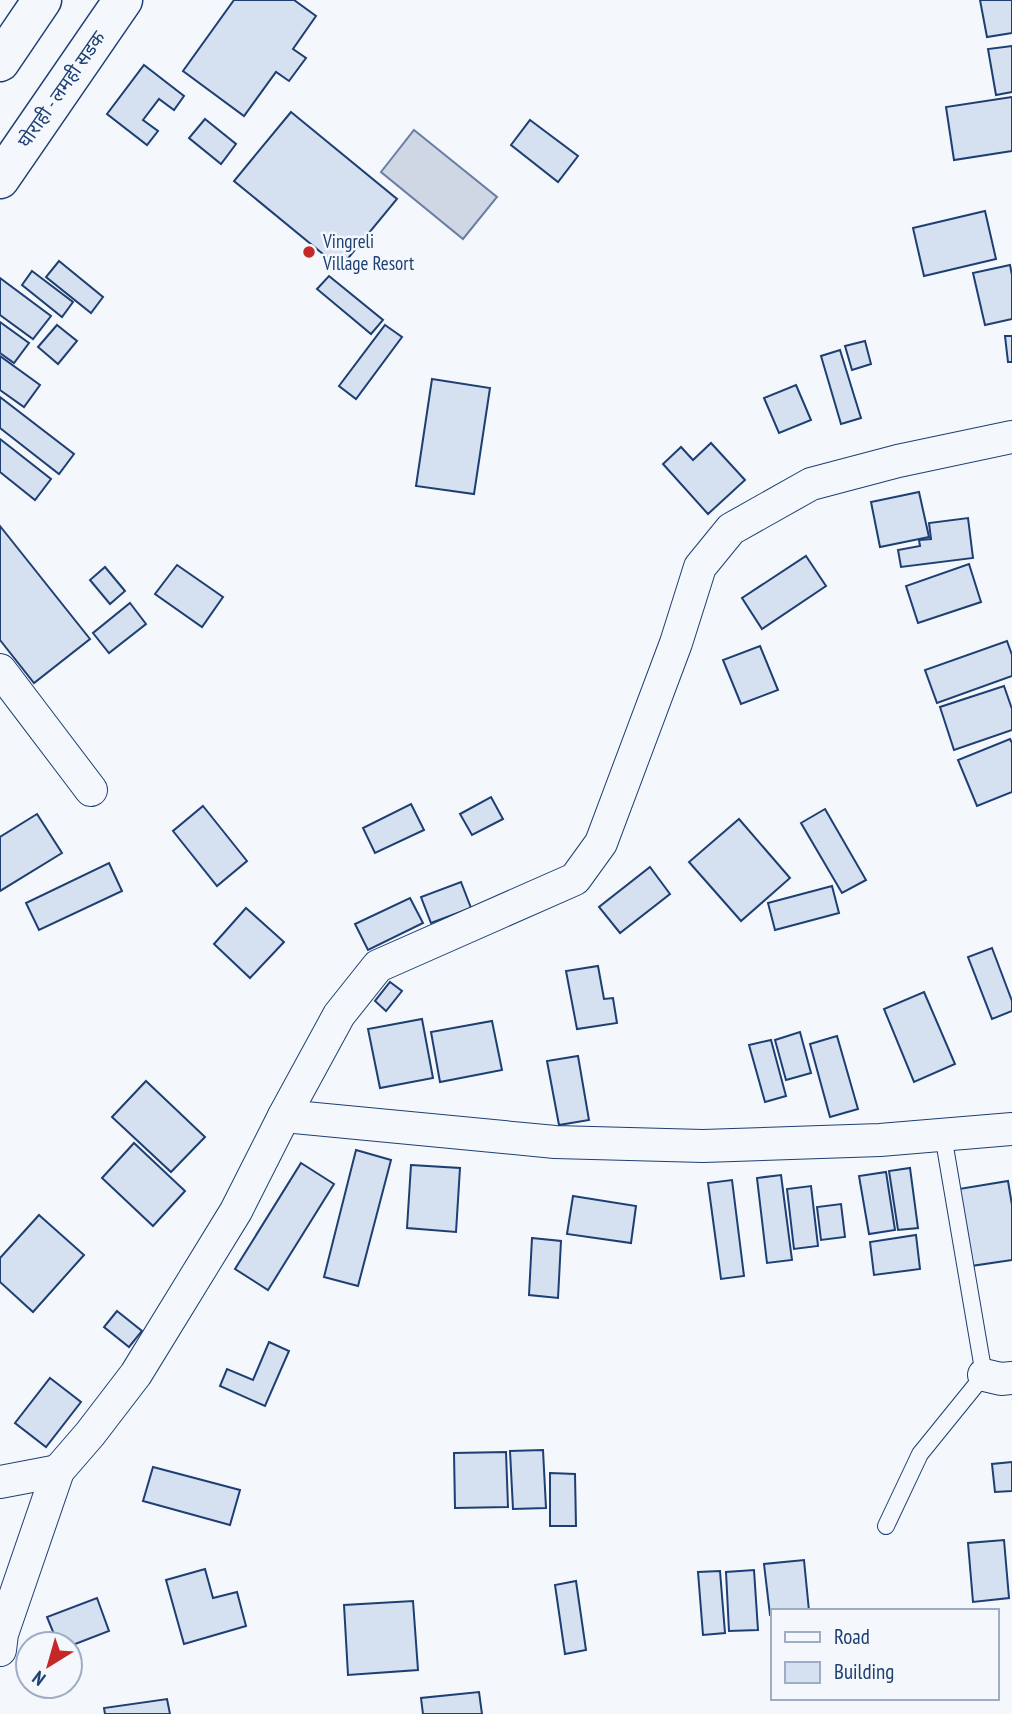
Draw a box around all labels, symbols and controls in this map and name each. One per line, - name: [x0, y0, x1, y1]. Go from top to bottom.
- street label: घोराही - लमही सडक: [12, 26, 110, 152]
- place label: Vingreli Village Resort: [322, 229, 415, 275]
- marker: Vingreli Village Resort: [301, 244, 317, 260]
- legend: [771, 1609, 998, 1700]
- text: Road: [834, 1623, 870, 1650]
- north arrow: [14, 1630, 84, 1700]
- text: Building: [834, 1658, 894, 1685]
- text: N: [27, 1666, 50, 1691]

